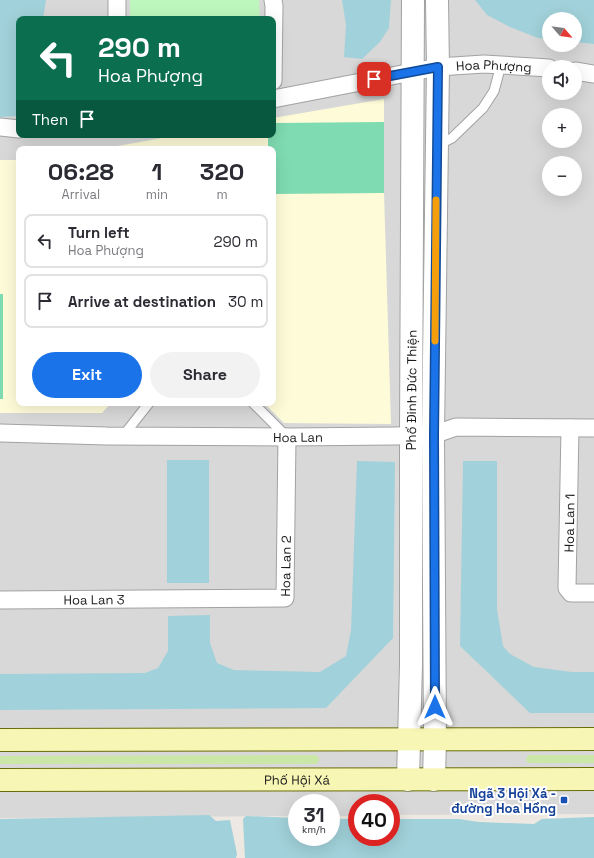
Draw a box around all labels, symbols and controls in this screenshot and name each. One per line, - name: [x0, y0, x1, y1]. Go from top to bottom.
- north arrow: [542, 12, 582, 52]
- map controls: [542, 12, 582, 196]
- text: 290 m: [98, 29, 181, 65]
- icon: left: [32, 32, 84, 84]
- street label: Hoa Phượng: [455, 56, 532, 76]
- button: sound: [542, 60, 582, 100]
- pin: [357, 62, 391, 96]
- text: Hoa Phượng: [98, 64, 203, 87]
- icon: arrive: [363, 68, 385, 90]
- icon: arrive: [76, 108, 98, 130]
- button: +: [542, 108, 582, 148]
- text: Then: [32, 110, 68, 129]
- text: 06:28: [48, 156, 114, 187]
- text: 1: [151, 156, 162, 187]
- text: 320: [200, 156, 244, 187]
- button: −: [542, 156, 582, 196]
- text: Arrival: [62, 186, 100, 203]
- text: min: [146, 186, 168, 203]
- text: m: [216, 186, 228, 203]
- text: Turn left: [68, 223, 130, 242]
- icon: left: [34, 230, 56, 252]
- text: 290 m: [213, 232, 258, 251]
- text: Hoa Phượng: [68, 242, 144, 259]
- icon: arrive: [34, 290, 56, 312]
- text: Arrive at destination: [68, 292, 216, 311]
- text: 30 m: [228, 292, 263, 311]
- street label: Phố Đinh Đức Thiện: [403, 330, 420, 450]
- button: Exit: [32, 352, 142, 398]
- button: Share: [150, 352, 260, 398]
- street label: Hoa Lan: [273, 429, 323, 446]
- street label: Hoa Lan 1: [560, 494, 579, 553]
- street label: Hoa Lan 2: [277, 535, 295, 597]
- street label: Hoa Lan 3: [63, 591, 125, 609]
- position arrow: [414, 686, 456, 728]
- street label: Phố Hội Xá: [264, 771, 331, 789]
- place label: Ngã 3 Hội Xá - đường Hoa Hồng: [451, 785, 556, 817]
- speed limit sign: 40: [348, 794, 400, 846]
- marker: Ngã 3 Hội Xá - đường Hoa Hồng: [559, 795, 569, 805]
- text: 31: [304, 802, 324, 828]
- text: km/h: [302, 823, 326, 836]

